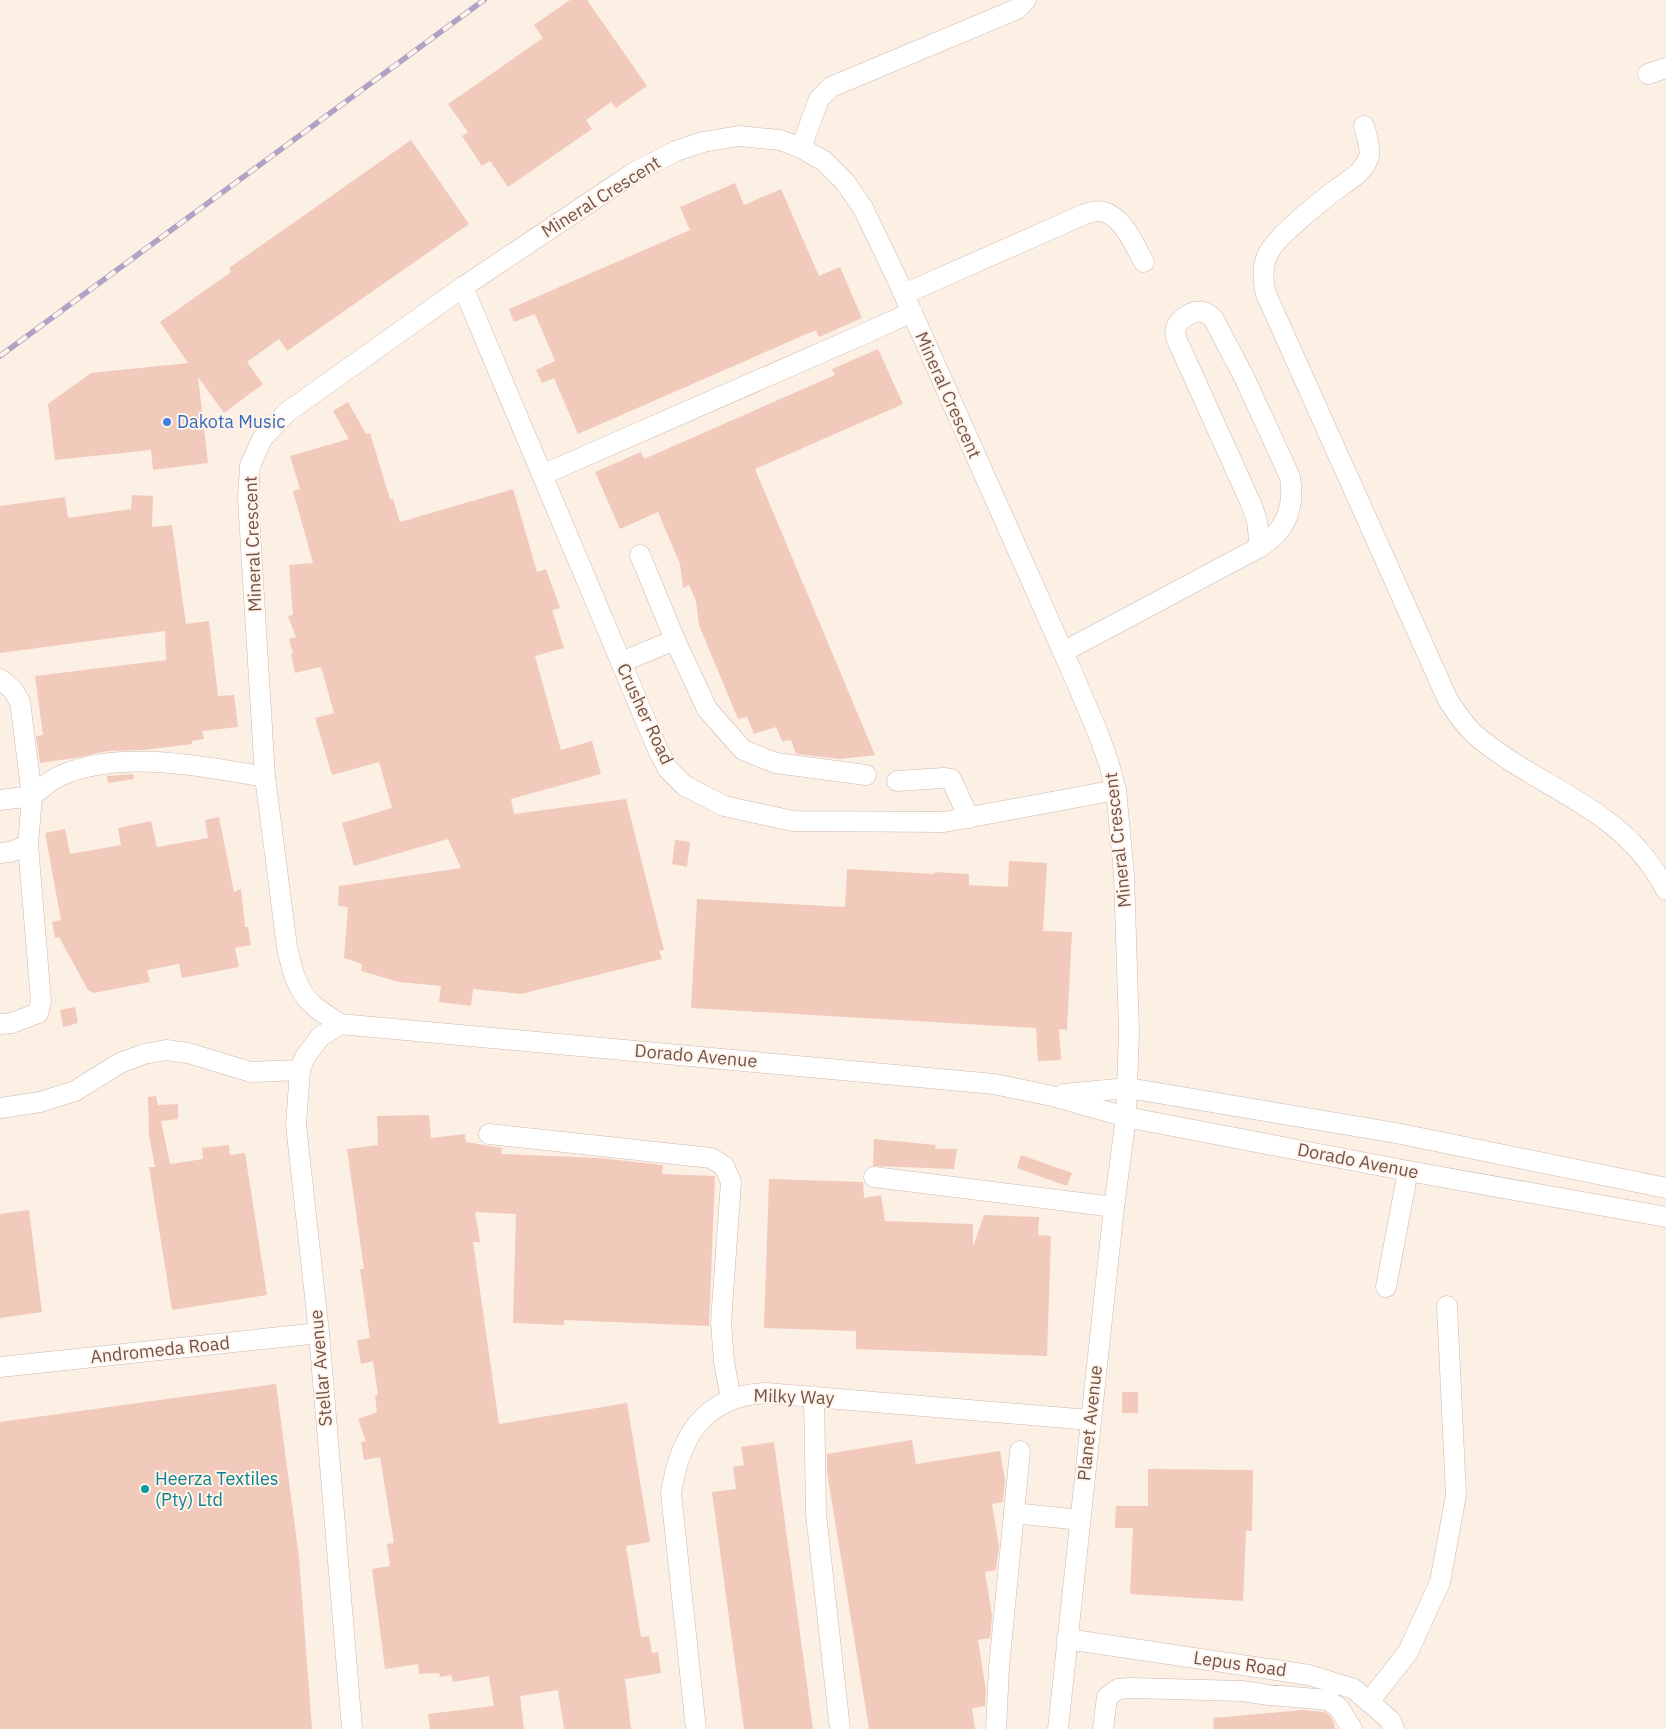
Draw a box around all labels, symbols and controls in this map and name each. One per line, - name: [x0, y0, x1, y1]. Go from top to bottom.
- street label: Mineral Crescent: [537, 151, 665, 242]
- street label: Mineral Crescent: [910, 328, 987, 462]
- place label: Dakota Music: [177, 410, 285, 433]
- marker: Dakota Music: [161, 416, 173, 428]
- street label: Mineral Crescent: [239, 476, 266, 612]
- street label: Crusher Road: [612, 659, 679, 768]
- street label: Mineral Crescent: [1099, 771, 1136, 909]
- street label: Dorado Avenue: [634, 1039, 759, 1072]
- street label: Dorado Avenue: [1295, 1137, 1421, 1184]
- street label: Stellar Avenue: [304, 1309, 337, 1427]
- street label: Andromeda Road: [89, 1331, 231, 1368]
- street label: Planet Avenue: [1072, 1364, 1107, 1482]
- street label: Milky Way: [753, 1384, 835, 1409]
- place label: Heerza Textiles (Pty) Ltd: [155, 1467, 279, 1511]
- marker: Heerza Textiles (Pty) Ltd: [139, 1483, 151, 1495]
- street label: Lepus Road: [1192, 1646, 1288, 1681]

